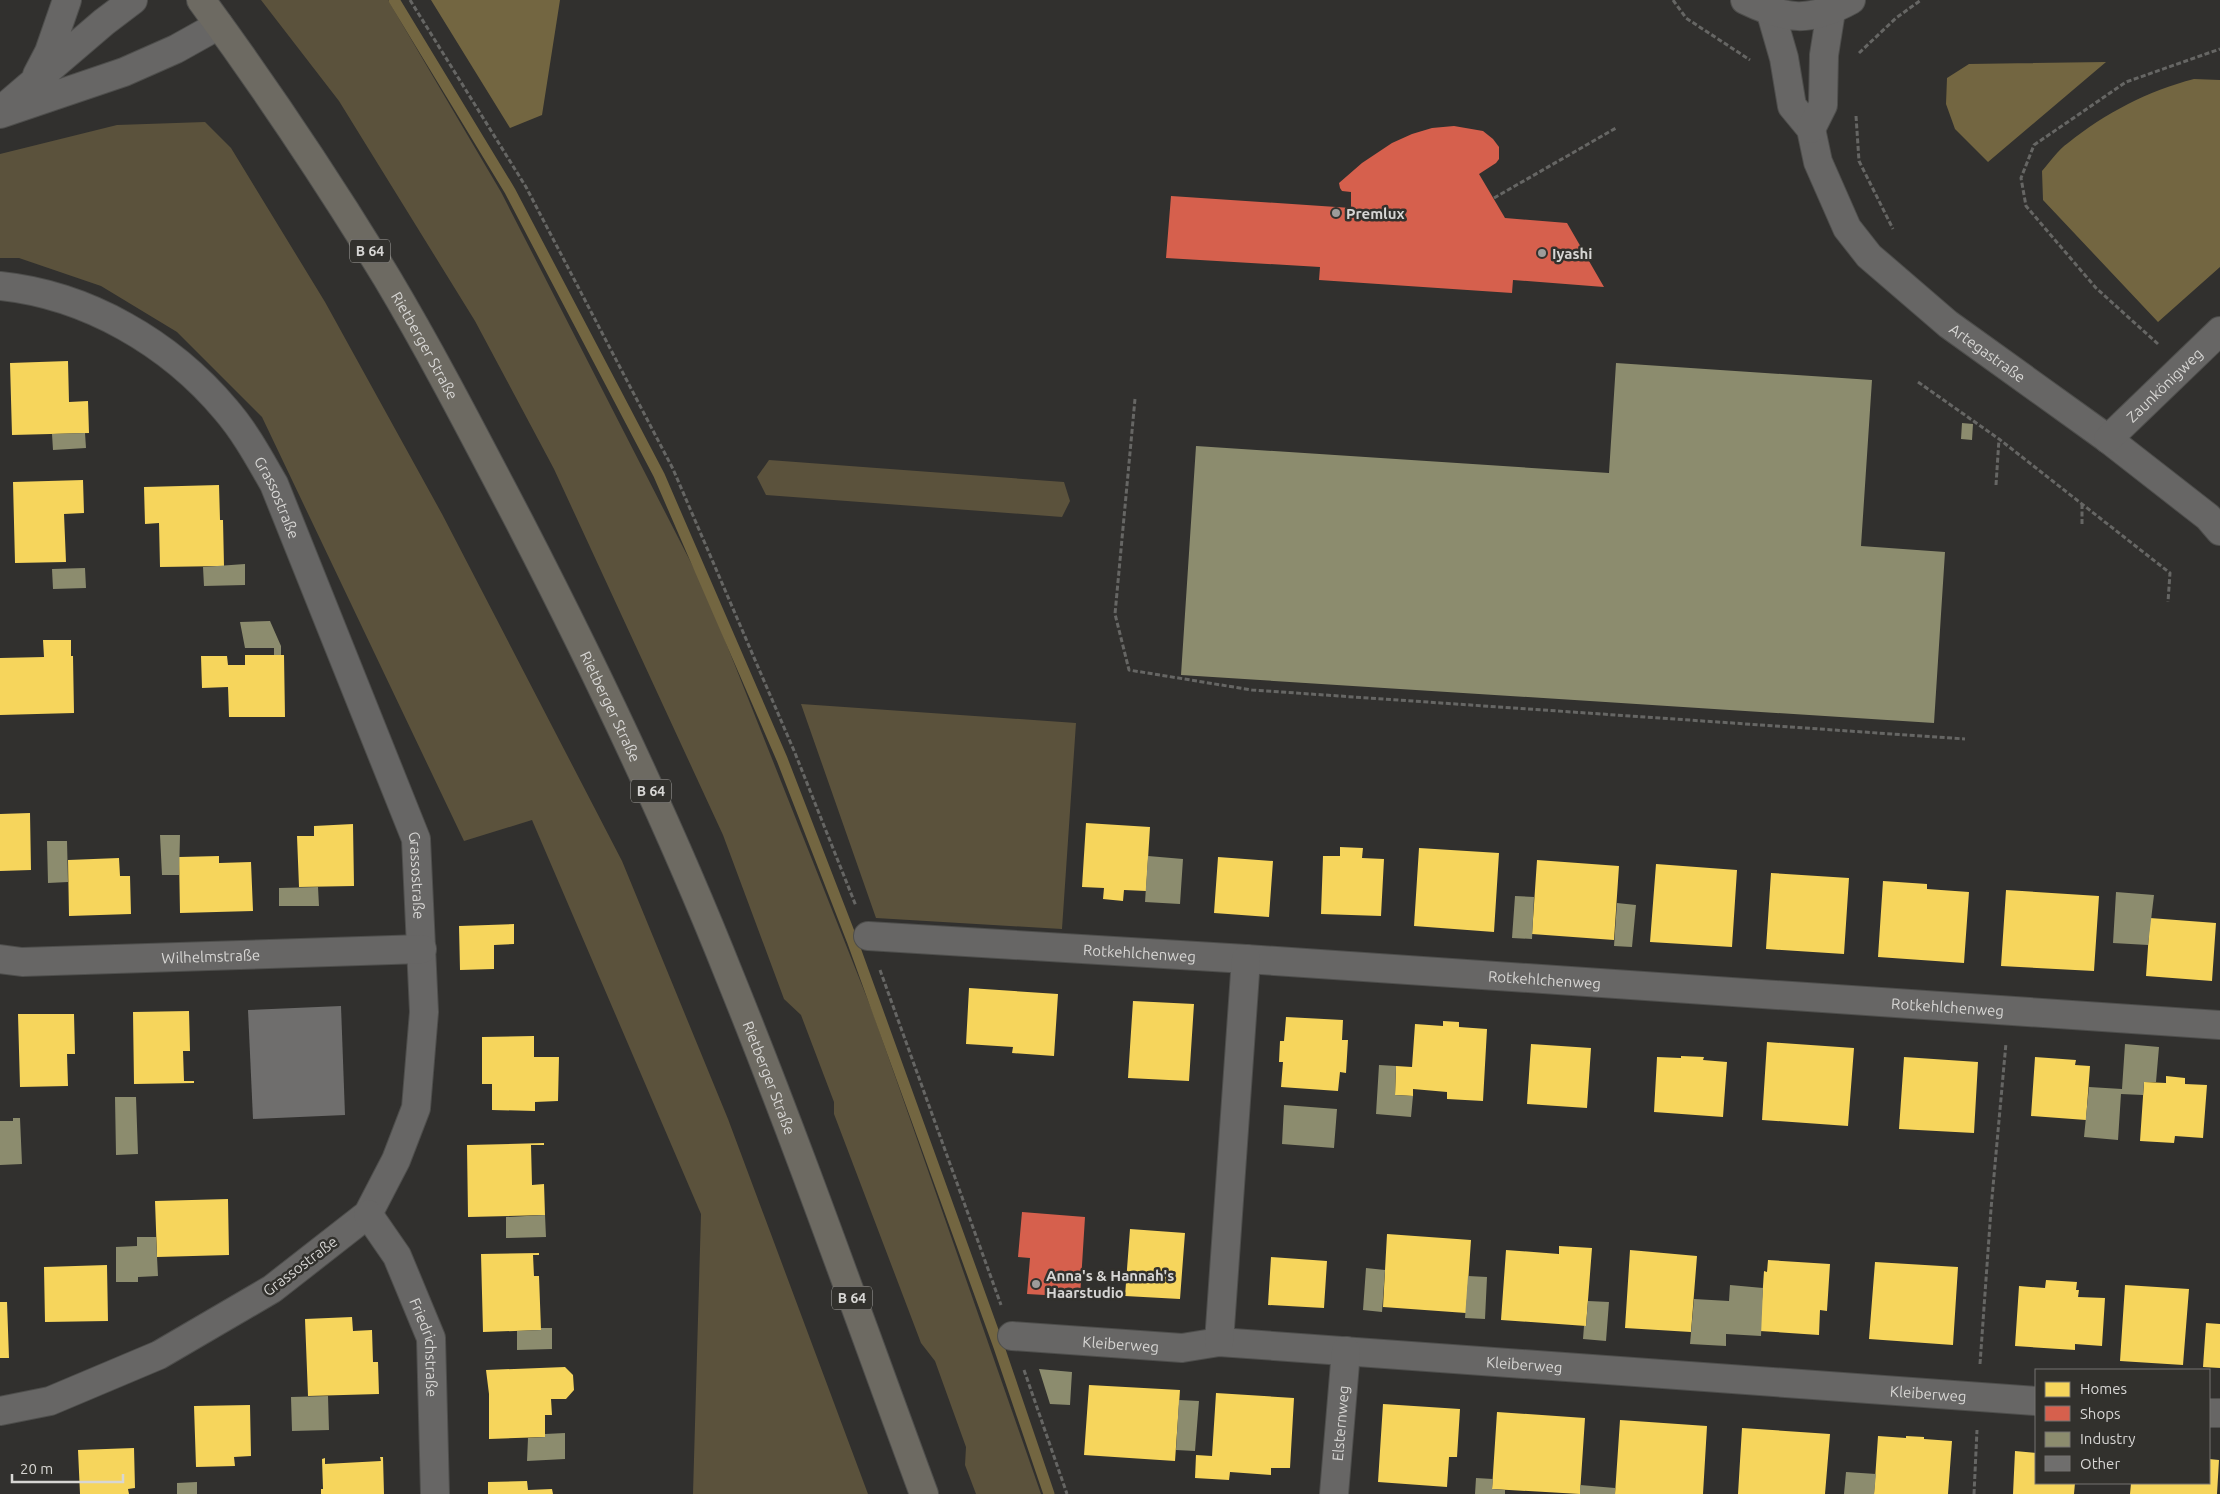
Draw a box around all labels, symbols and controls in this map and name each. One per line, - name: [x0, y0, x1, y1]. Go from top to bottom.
- place label: Premlux: [1346, 205, 1405, 222]
- marker: Premlux: [1330, 207, 1342, 219]
- road number: B 64: [350, 240, 390, 262]
- place label: Iyashi: [1552, 245, 1593, 262]
- marker: Iyashi: [1536, 247, 1548, 259]
- street label: Rietberger Straße: [388, 289, 462, 402]
- street label: Artegastraße: [1947, 320, 2029, 386]
- street label: Zaunkönigweg: [2123, 344, 2206, 425]
- street label: Grassostraße: [251, 453, 303, 541]
- street label: Rietberger Straße: [577, 648, 644, 764]
- road number: B 64: [631, 779, 671, 802]
- street label: Grassostraße: [405, 829, 428, 920]
- street label: Rotkehlchenweg: [1083, 941, 1196, 964]
- street label: Wilhelmstraße: [161, 946, 260, 966]
- street label: Rotkehlchenweg: [1488, 967, 1602, 992]
- street label: Rotkehlchenweg: [1891, 994, 2005, 1019]
- street label: Rietberger Straße: [740, 1018, 799, 1137]
- street label: Grassostraße: [260, 1233, 340, 1299]
- place label: Anna's & Hannah's Haarstudio: [1046, 1267, 1174, 1301]
- marker: Anna's & Hannah's Haarstudio: [1030, 1278, 1042, 1290]
- road number: B 64: [832, 1286, 872, 1310]
- street label: Friedrichstraße: [407, 1295, 441, 1397]
- street label: Kleiberweg: [1082, 1332, 1160, 1355]
- street label: Kleiberweg: [1485, 1353, 1563, 1375]
- legend: [2035, 1369, 2210, 1484]
- text: Homes: [2080, 1380, 2127, 1397]
- street label: Kleiberweg: [1889, 1382, 1967, 1404]
- street label: Elsternweg: [1328, 1385, 1352, 1462]
- text: Shops: [2080, 1405, 2121, 1422]
- text: Industry: [2080, 1430, 2135, 1447]
- scale bar: [12, 1452, 124, 1484]
- text: Other: [2080, 1455, 2120, 1472]
- text: 20 m: [20, 1460, 53, 1477]

